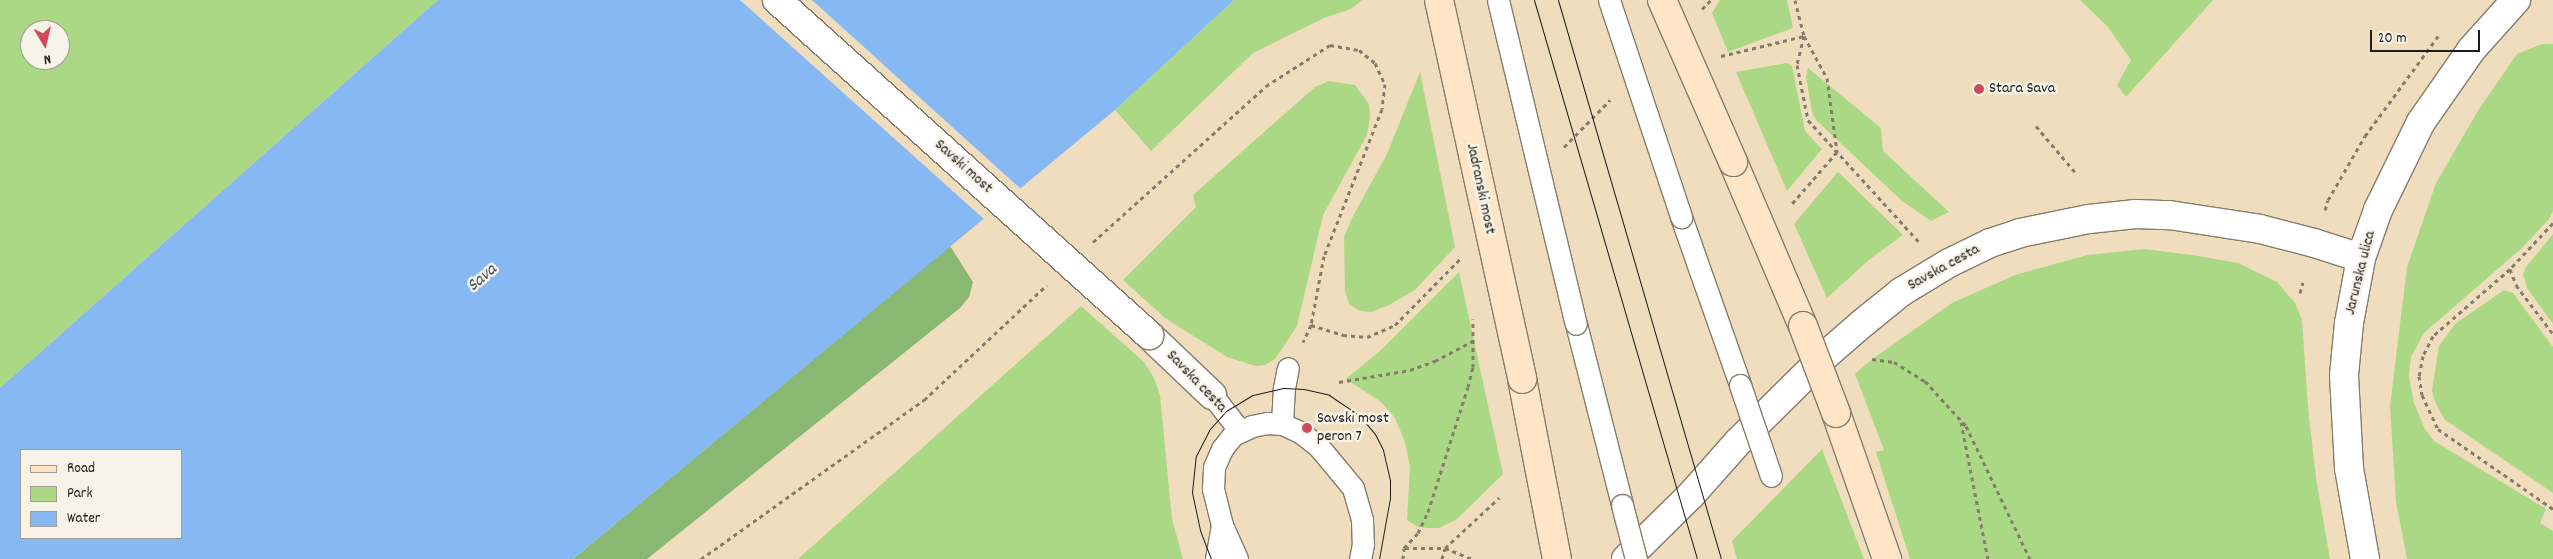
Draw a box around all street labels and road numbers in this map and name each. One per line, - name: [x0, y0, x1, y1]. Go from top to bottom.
- street label: Savski most: [930, 136, 996, 198]
- street label: Jadranski most: [1461, 142, 1499, 236]
- street label: Jarunska ulica: [2341, 229, 2381, 317]
- street label: Savska cesta: [1905, 240, 1983, 296]
- street label: Savska cesta: [1162, 347, 1230, 417]

